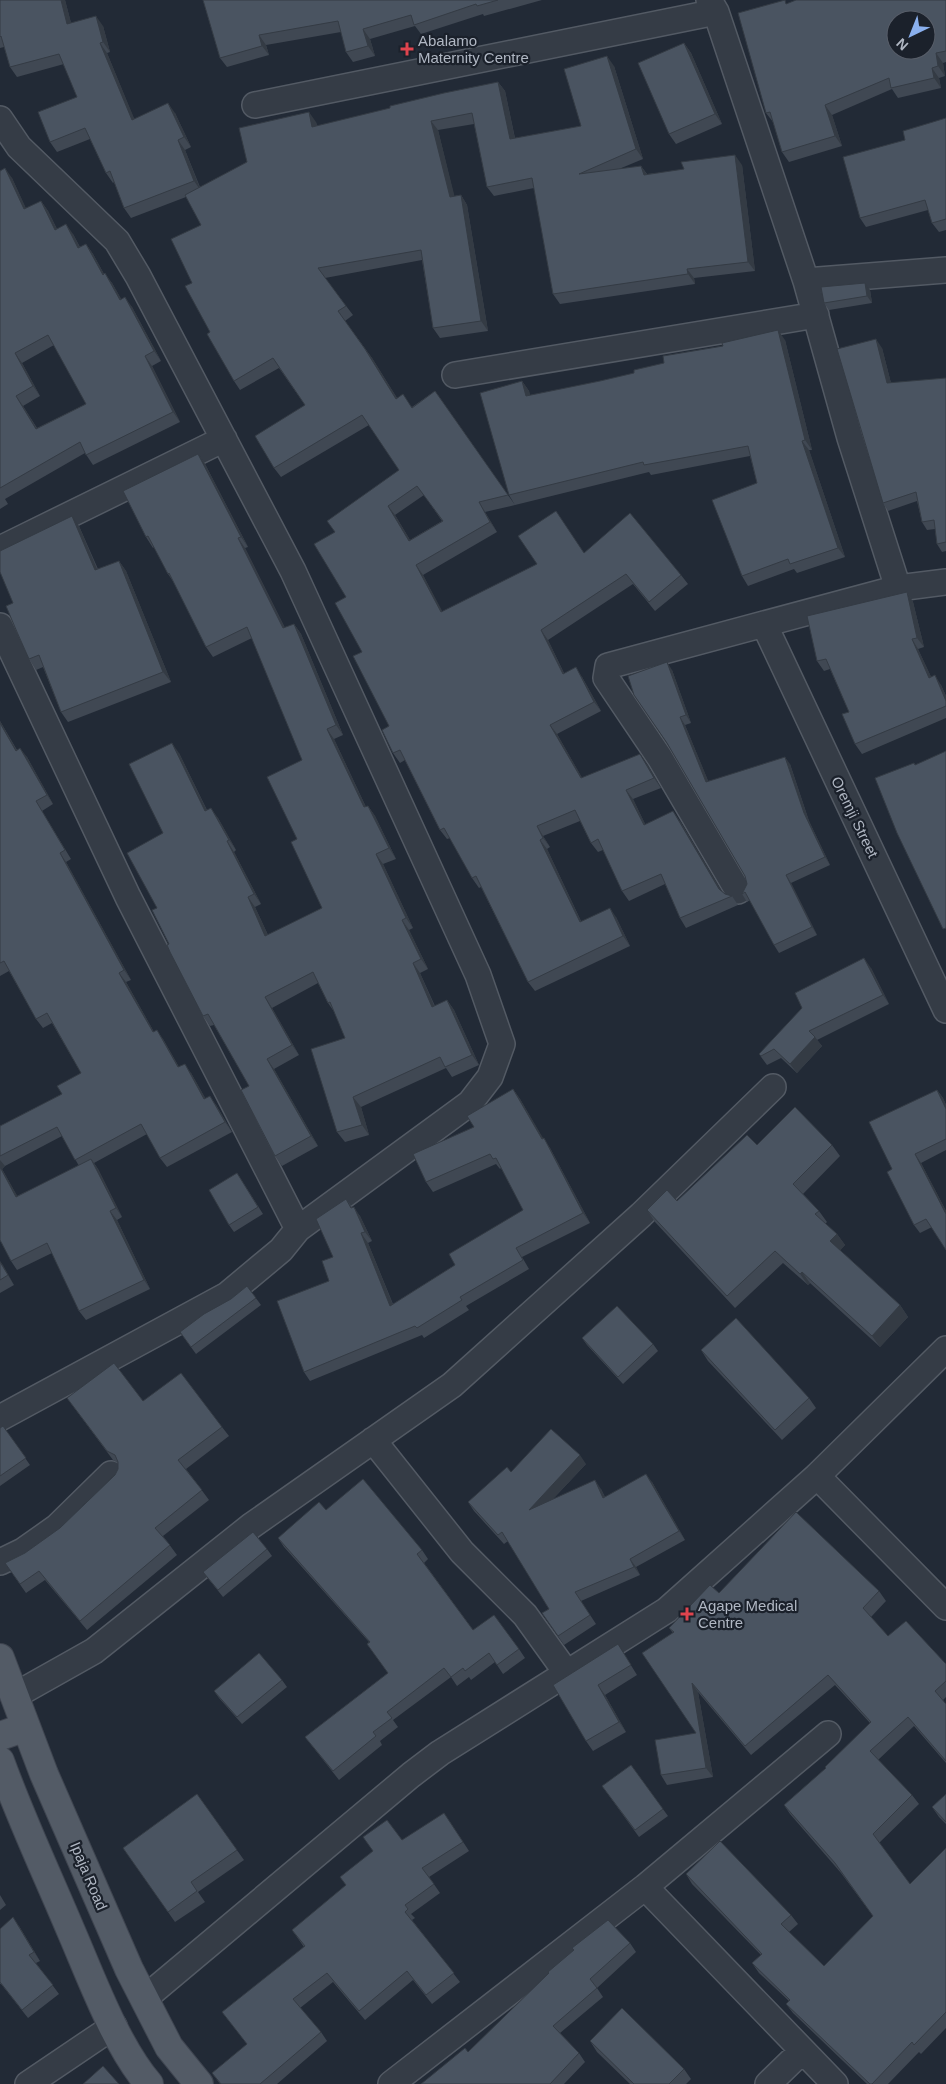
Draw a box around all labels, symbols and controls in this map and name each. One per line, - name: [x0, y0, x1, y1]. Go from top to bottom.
- north arrow: [886, 10, 936, 60]
- place label: Abalamo Maternity Centre: [418, 32, 529, 66]
- text: N: [893, 35, 911, 54]
- marker: Abalamo Maternity Centre: [400, 42, 414, 56]
- street label: Oremji Street: [828, 774, 882, 861]
- place label: Agape Medical Centre: [698, 1597, 797, 1631]
- marker: Agape Medical Centre: [680, 1607, 694, 1621]
- street label: Ipaja Road: [67, 1839, 111, 1913]

